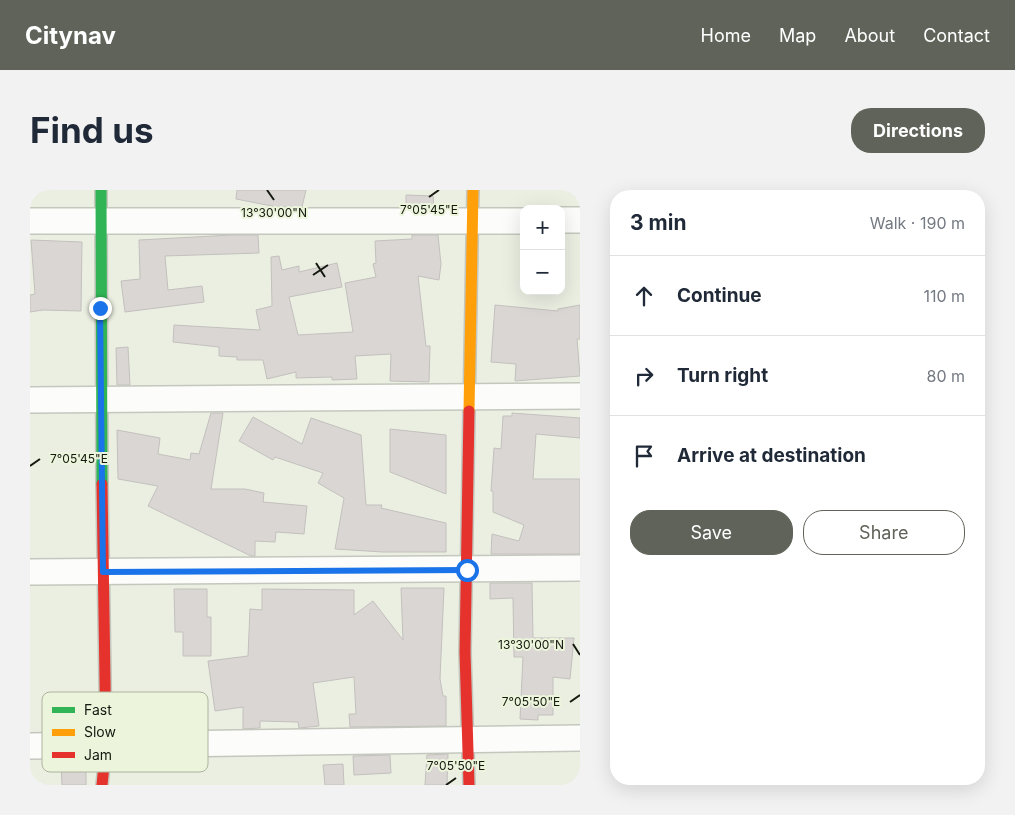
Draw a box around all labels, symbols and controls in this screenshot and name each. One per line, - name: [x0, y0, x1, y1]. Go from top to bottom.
- text: Citynav: [25, 21, 116, 50]
- text: Home: [701, 25, 751, 46]
- text: Map: [779, 25, 816, 46]
- text: About: [844, 25, 895, 46]
- text: Contact: [923, 25, 990, 46]
- button: Directions: [851, 108, 985, 153]
- text: Find us: [30, 109, 154, 151]
- text: 7°05'45"E: [400, 202, 458, 217]
- text: 13°30'00"N: [241, 205, 307, 220]
- map controls: [520, 205, 565, 295]
- button: +: [520, 205, 565, 250]
- text: 3 min: [630, 210, 686, 235]
- text: Walk · 190 m: [870, 213, 965, 233]
- button: −: [520, 250, 565, 295]
- icon: ahead: [630, 282, 658, 310]
- text: Continue: [677, 284, 762, 307]
- text: 110 m: [923, 286, 965, 306]
- route end: [89, 297, 112, 320]
- icon: right: [630, 362, 658, 390]
- text: Turn right: [677, 364, 768, 387]
- text: 80 m: [926, 366, 965, 386]
- icon: arrive: [630, 442, 658, 470]
- text: Arrive at destination: [677, 444, 866, 467]
- text: 7°05'45"E: [50, 451, 108, 466]
- button: Save: [630, 510, 793, 555]
- button: Share: [803, 510, 965, 555]
- route start: [456, 559, 479, 582]
- text: 13°30'00"N: [498, 637, 564, 652]
- legend: [42, 692, 208, 772]
- text: 7°05'50"E: [502, 694, 560, 709]
- text: Fast: [84, 701, 112, 718]
- text: Slow: [84, 723, 116, 740]
- text: Jam: [84, 746, 112, 763]
- text: 7°05'50"E: [427, 758, 485, 773]

